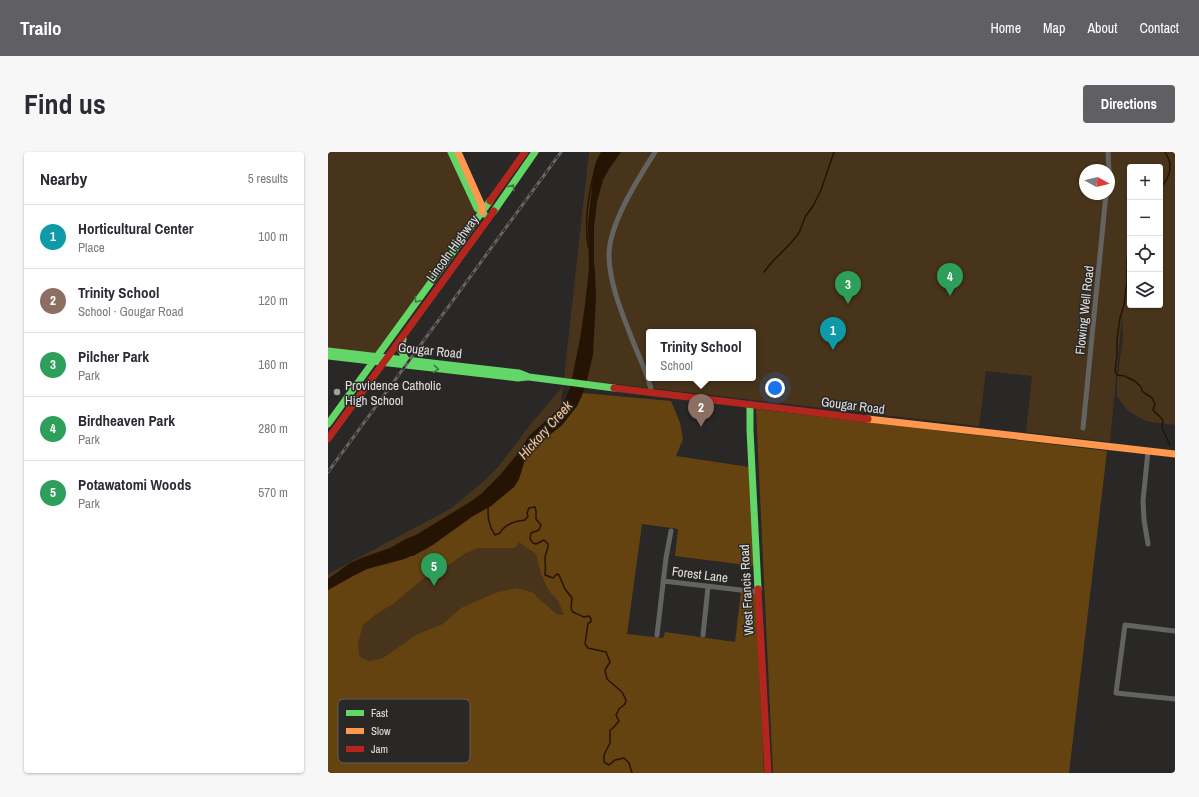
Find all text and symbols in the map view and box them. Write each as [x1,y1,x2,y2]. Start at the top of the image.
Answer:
text: Trailo [20,15,62,41]
text: Home [990,19,1021,37]
text: Map [1043,19,1065,37]
text: About [1087,19,1117,37]
text: Contact [1139,19,1179,37]
text: Find us [24,85,106,123]
button: Directions [1083,85,1175,123]
north arrow [1079,164,1115,200]
map controls [1127,164,1163,308]
button: + [1127,164,1163,200]
text: Nearby [40,167,87,190]
text: 5 results [248,170,288,187]
one-way arrow [507,184,515,191]
button: − [1127,200,1163,236]
street label: Lincoln Highway [422,211,483,285]
text: Horticultural Center [78,218,194,239]
text: 1 [50,228,56,245]
text: 100 m [258,228,288,245]
button: locate [1127,236,1163,272]
text: Place [78,239,105,256]
pin: 4 [937,263,963,296]
street label: Flowing Well Road [1071,265,1098,355]
pin: 3 [835,271,861,304]
button: layers [1127,272,1163,308]
text: Trinity School [78,282,159,303]
text: 2 [50,292,56,309]
text: 120 m [258,292,288,309]
one-way arrow [415,296,422,303]
text: School · Gougar Road [78,303,183,320]
pin: 1 [820,317,846,350]
popup [646,329,756,381]
text: Trinity School [660,336,742,357]
street label: Gougar Road [397,339,463,362]
text: Pilcher Park [78,346,149,367]
text: 3 [50,356,56,373]
text: 160 m [258,356,288,373]
text: School [660,357,693,374]
one-way arrow [433,365,439,374]
text: Park [78,367,100,384]
place label: Providence Catholic High School [345,377,441,409]
your location [765,378,785,398]
marker: Providence Catholic High School [332,387,342,397]
street label: Gougar Road [820,393,886,418]
pin: 2 [688,394,714,427]
water label: Hickory Creek [514,396,577,463]
text: Birdheaven Park [78,410,175,431]
text: 4 [50,420,56,437]
text: 280 m [258,420,288,437]
text: Park [78,431,100,448]
text: Potawatomi Woods [78,474,191,495]
text: 5 [50,484,56,501]
text: 570 m [258,484,288,501]
text: Park [78,495,100,512]
street label: West Francis Road [736,544,757,636]
pin: 5 [421,553,447,586]
street label: Forest Lane [671,563,729,586]
legend [338,699,470,763]
text: Fast [371,706,389,720]
text: Slow [371,724,391,738]
text: Jam [371,742,388,756]

